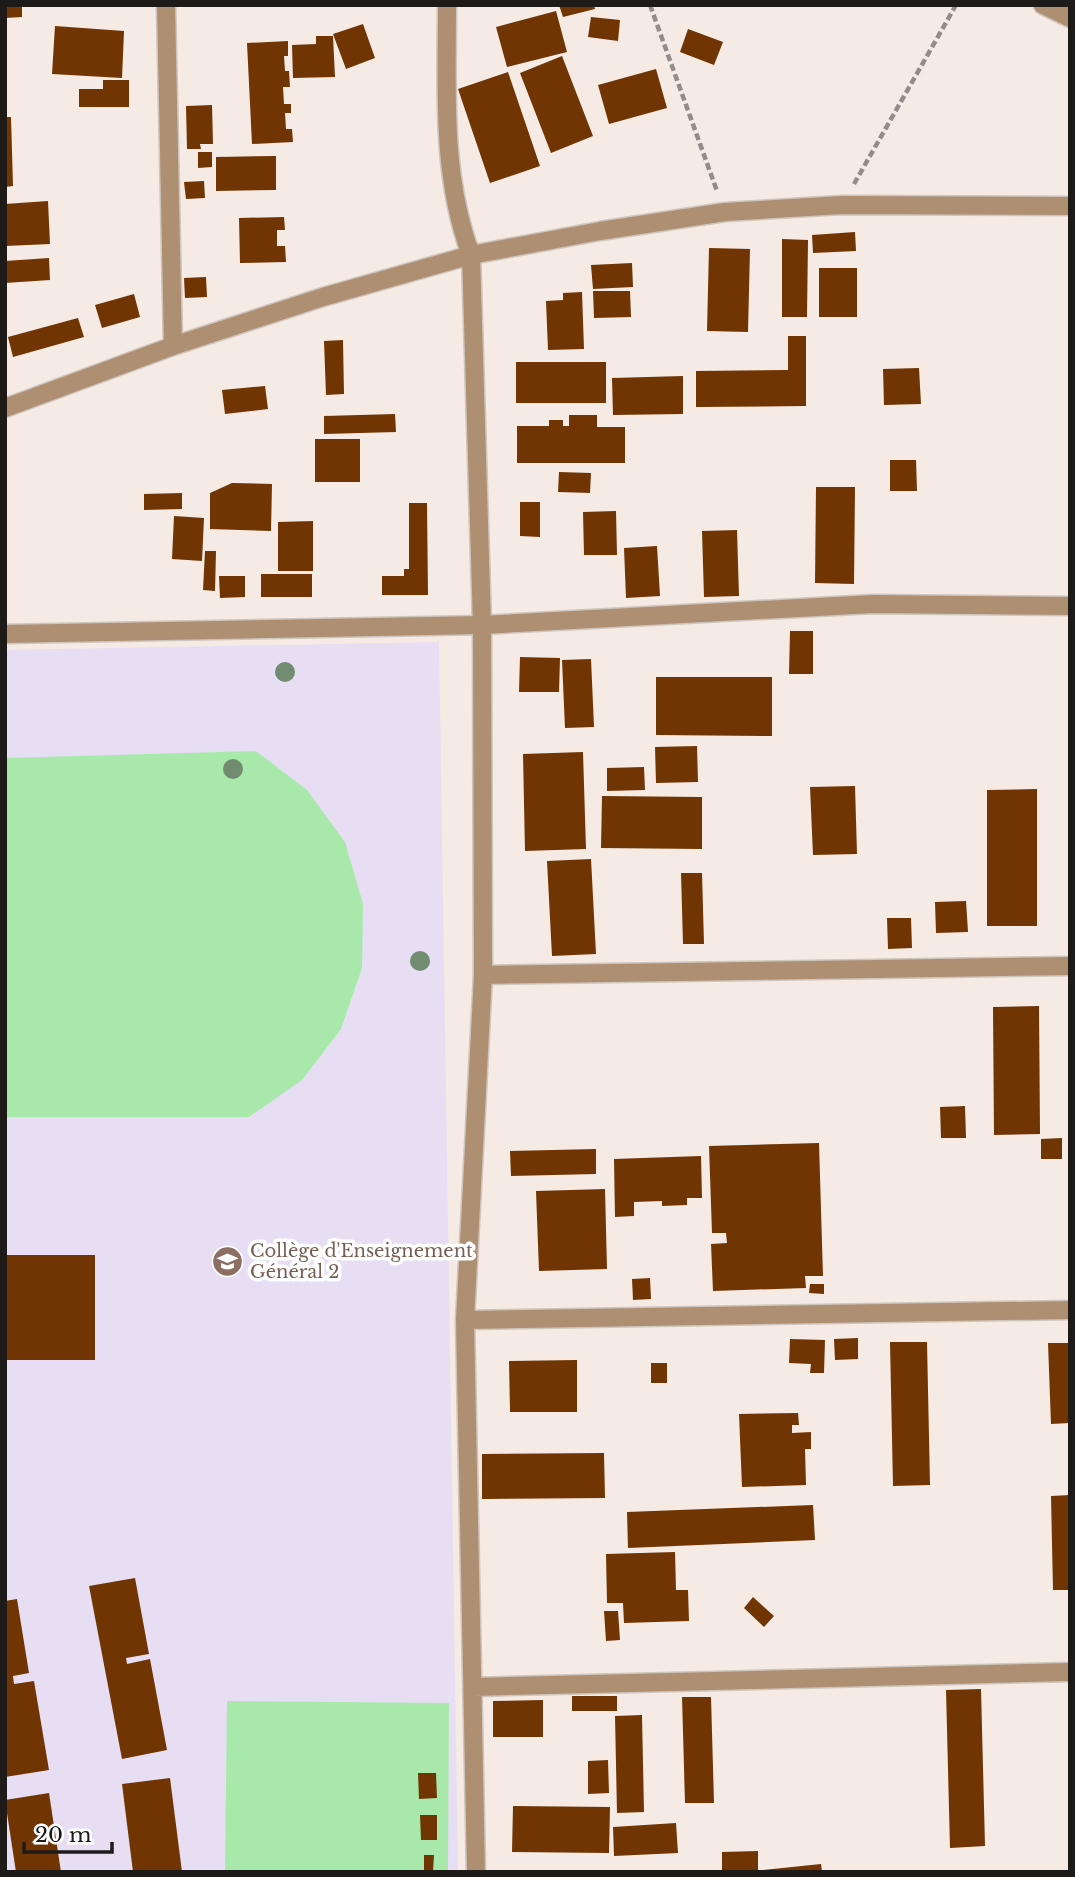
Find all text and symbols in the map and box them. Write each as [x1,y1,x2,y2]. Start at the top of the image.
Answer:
place label: Collège d'Enseignement Général 2 [250,1240,473,1283]
school or university icon: Collège d'Enseignement Général 2 [210,1244,244,1278]
scale bar [24,1811,112,1855]
text: 20 m [35,1822,92,1848]

